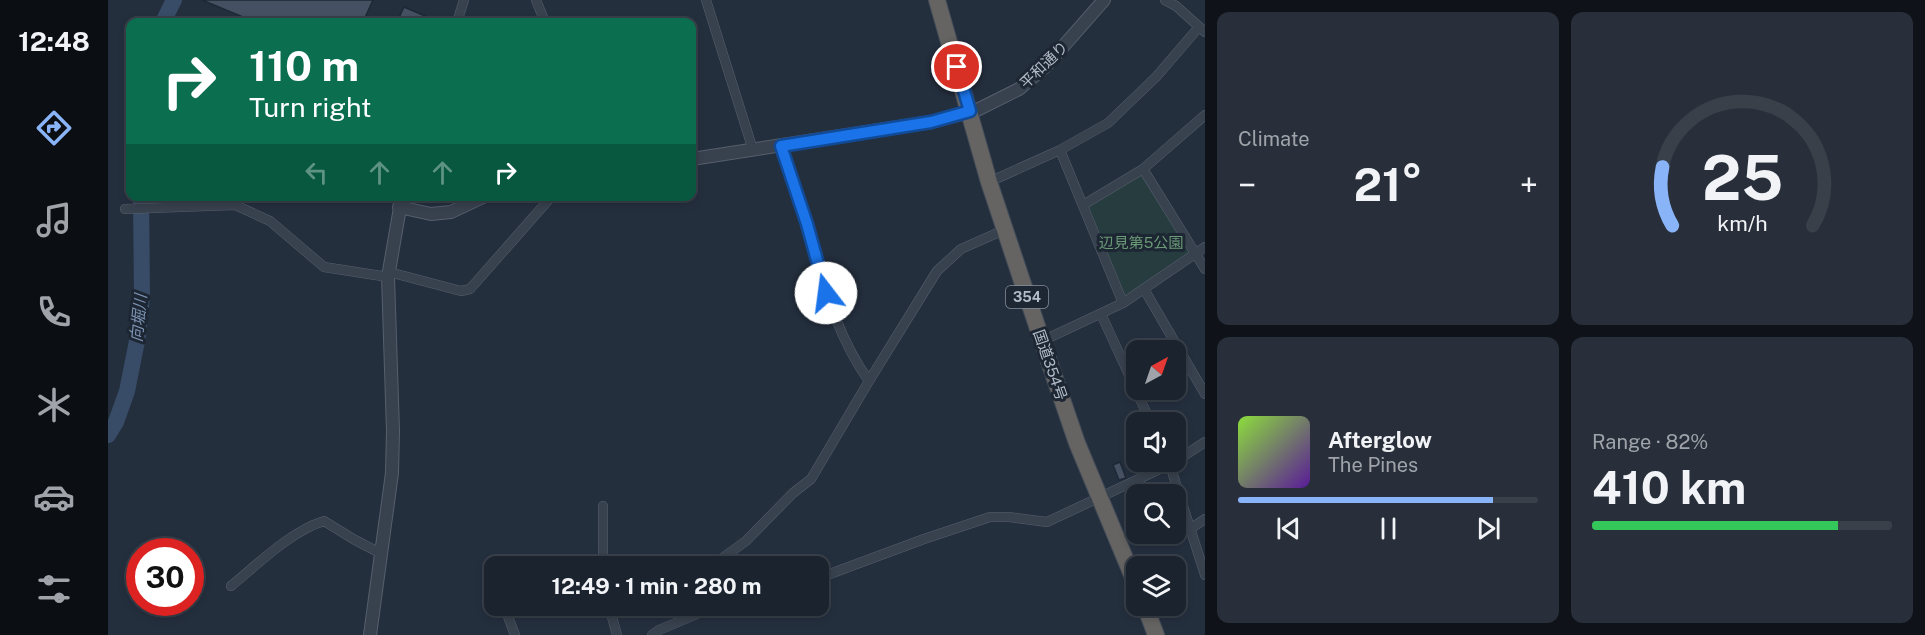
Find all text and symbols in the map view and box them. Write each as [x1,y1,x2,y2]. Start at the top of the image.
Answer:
text: 12:48 [18,25,90,57]
street label: 平和通り [1016,38,1071,92]
text: 110 m [249,41,359,90]
pin [931,41,982,92]
icon: right [150,42,228,120]
icon: arrive [940,50,973,83]
text: Turn right [249,91,372,123]
icon: directions [33,107,75,149]
text: Climate [1238,127,1310,151]
text: 25 [1701,141,1783,214]
icon: left [300,156,333,189]
icon: ahead [363,156,396,189]
icon: ahead [426,156,459,189]
icon: right [489,156,522,189]
text: 21° [1353,158,1423,211]
text: − [1238,166,1256,204]
text: + [1520,166,1538,204]
icon: music [33,199,75,241]
text: km/h [1717,211,1767,236]
park label: 辺見第5公園 [1099,234,1183,251]
position arrow [794,261,858,325]
road number: 354 [1006,286,1048,308]
icon: phone [33,291,75,333]
water label: 向堀川 [127,291,151,343]
street label: 国道354号 [1030,327,1070,402]
north arrow [1126,340,1186,400]
map controls [1126,340,1186,616]
icon: climate [33,384,75,426]
button: sound [1126,412,1186,472]
text: Afterglow [1328,427,1432,453]
text: Range · 82% [1592,430,1708,454]
text: The Pines [1328,453,1418,477]
text: 410 km [1592,461,1746,514]
icon: car [33,476,75,518]
button: search [1126,484,1186,544]
icon: previous [1272,512,1305,545]
icon: pause [1372,512,1405,545]
icon: next [1472,512,1505,545]
speed limit sign: 30 [126,538,204,616]
button: layers [1126,556,1186,616]
icon: filters [33,568,75,610]
text: 12:49 · 1 min · 280 m [552,573,761,599]

